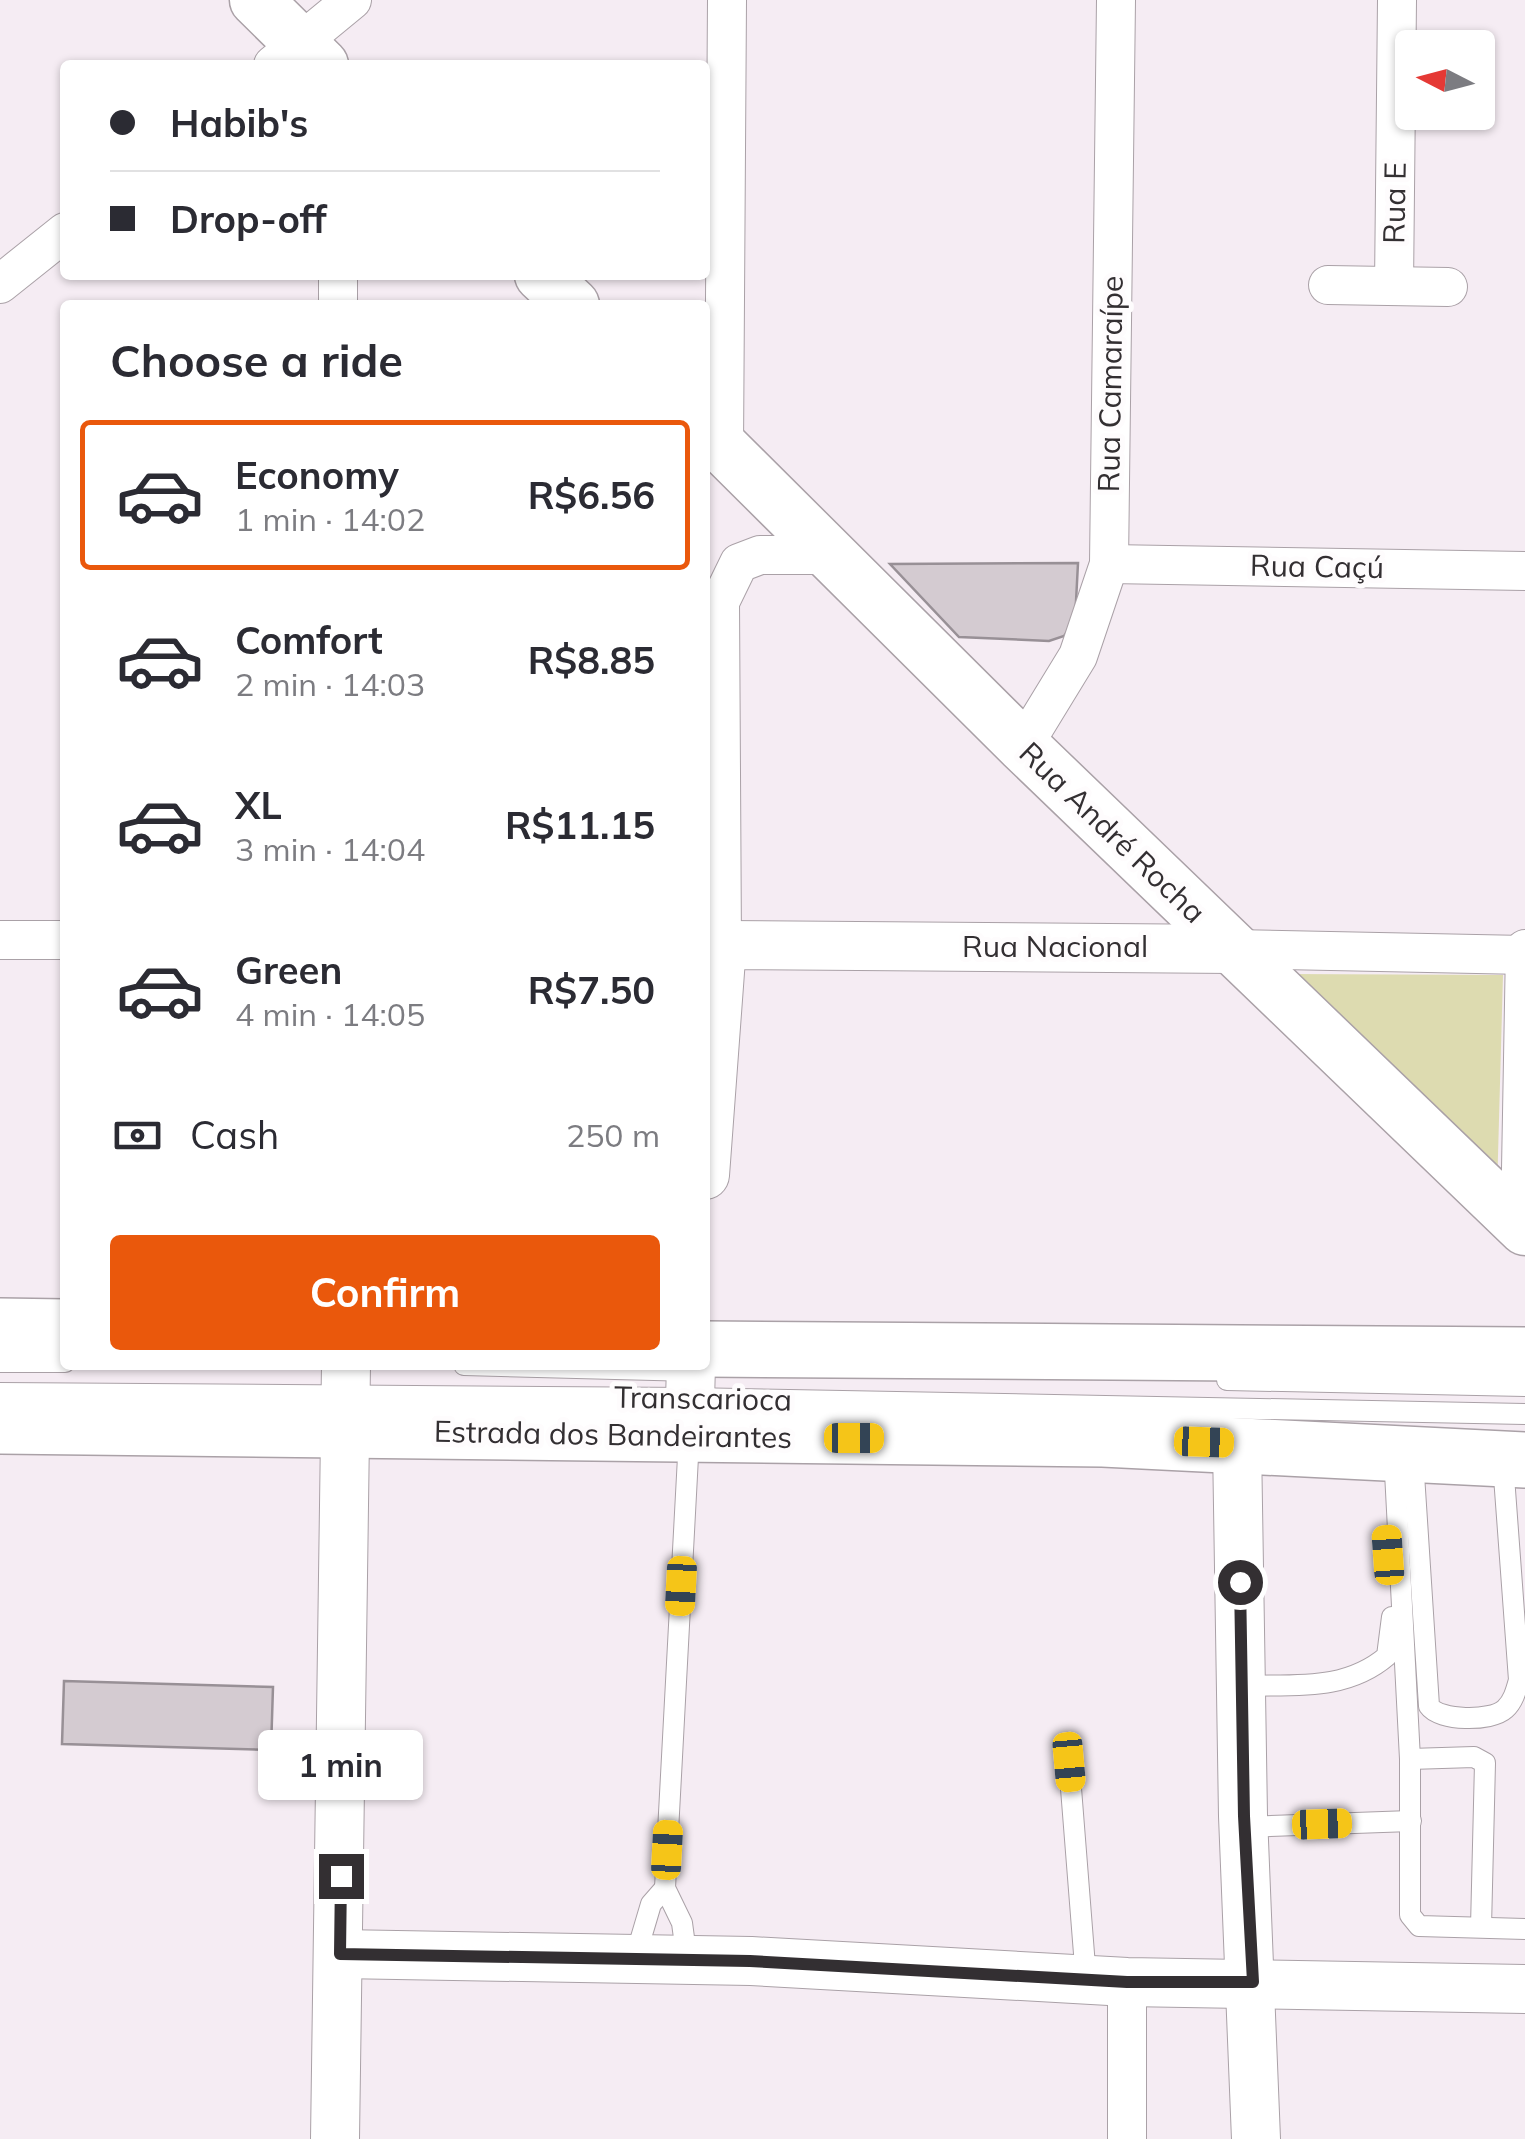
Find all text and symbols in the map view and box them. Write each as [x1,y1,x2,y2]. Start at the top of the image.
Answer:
north arrow [1395,30,1495,130]
map controls [1395,30,1495,130]
text: Habib's [170,99,308,147]
street label: Rua E [1374,162,1414,244]
text: Drop-off [170,195,327,243]
street label: Rua Camaraípe [1089,275,1131,493]
text: Choose a ride [110,332,403,388]
icon: car [115,450,205,540]
text: Economy [235,451,399,499]
text: R$6.56 [528,471,655,519]
text: 1 min · 14:02 [235,499,425,539]
street label: Rua Caçú [1250,546,1384,586]
icon: car [115,615,205,705]
text: Comfort [235,616,383,664]
text: R$8.85 [528,636,655,684]
text: 2 min · 14:03 [235,664,425,704]
street label: Rua André Rocha [1012,734,1214,931]
icon: car [115,780,205,870]
text: XL [235,781,282,829]
text: R$11.15 [505,801,655,849]
text: 3 min · 14:04 [235,829,425,869]
street label: Rua Nacional [962,927,1148,965]
icon: car [115,945,205,1035]
text: Green [235,946,342,994]
text: R$7.50 [528,966,655,1014]
text: 4 min · 14:05 [235,994,425,1034]
icon: cash [110,1108,165,1163]
text: Cash [190,1111,279,1159]
text: 250 m [566,1115,660,1155]
button: Confirm [110,1235,660,1350]
street label: Transcarioca [614,1377,792,1419]
street label: Estrada dos Bandeirantes [434,1412,793,1456]
car [824,1423,884,1453]
car [1173,1426,1235,1458]
car [1371,1524,1405,1586]
car [664,1555,698,1617]
route start [1218,1560,1263,1605]
callout: 1 min [258,1731,424,1801]
car [1051,1731,1087,1793]
text: 1 min [298,1745,383,1785]
car [1291,1808,1353,1840]
car [650,1819,684,1881]
route end [319,1854,364,1899]

